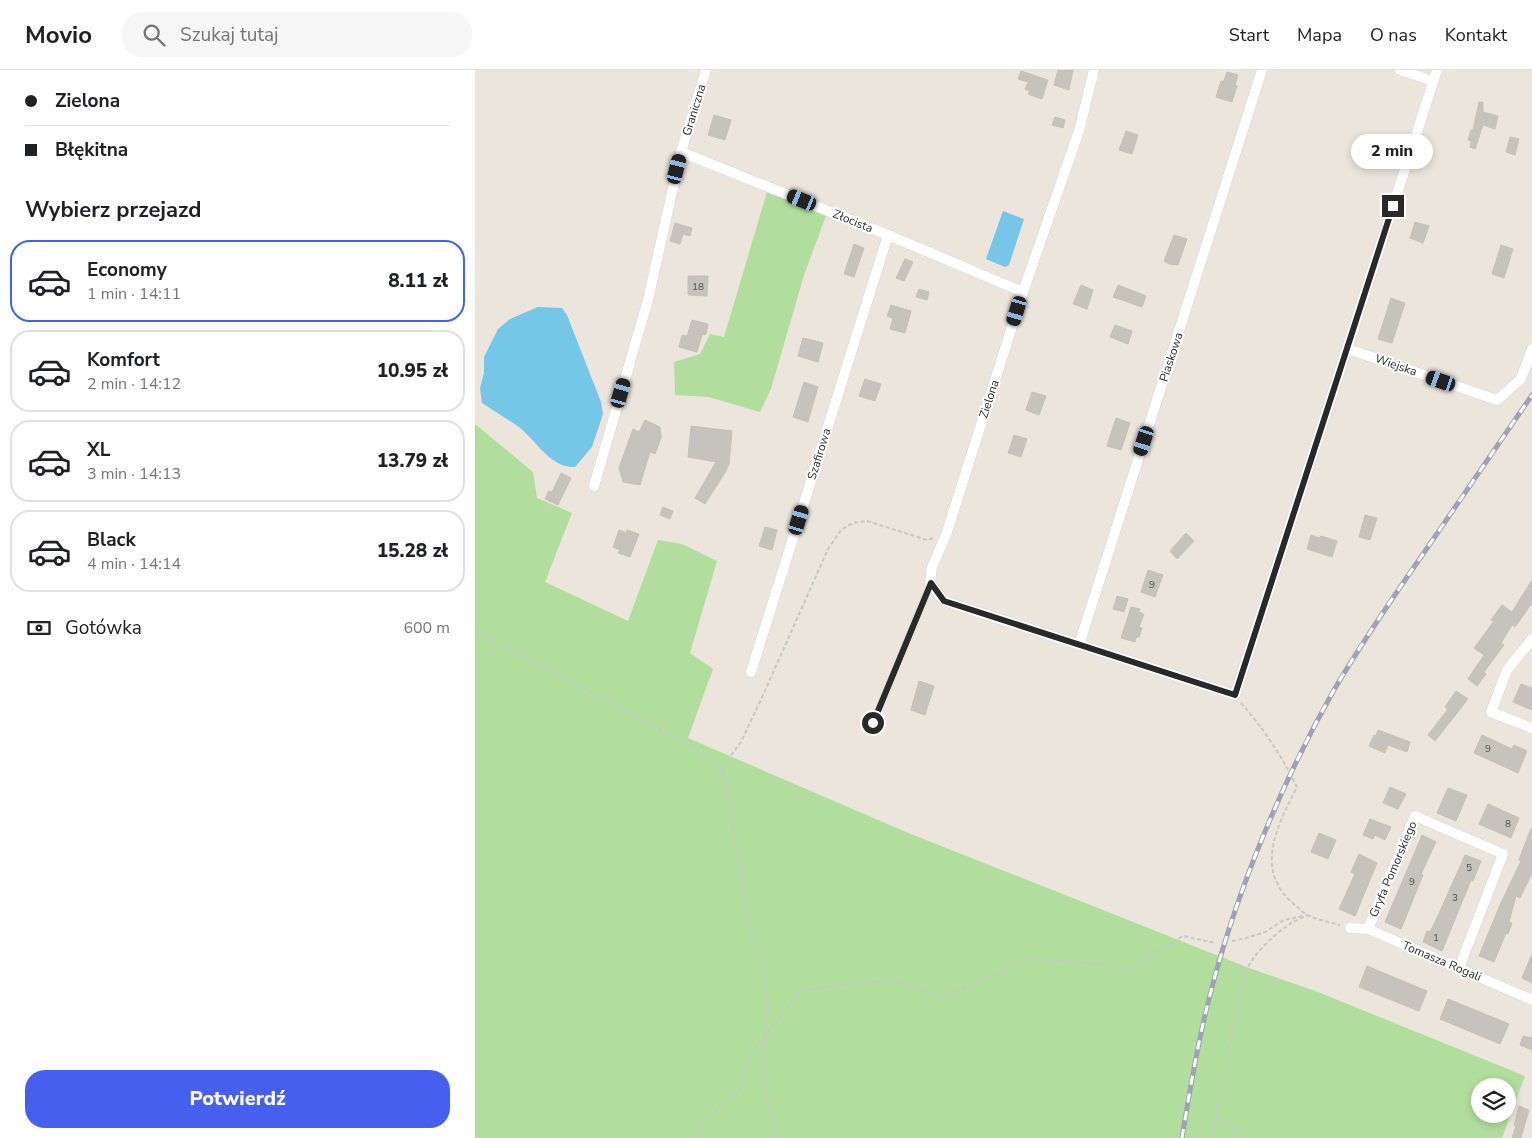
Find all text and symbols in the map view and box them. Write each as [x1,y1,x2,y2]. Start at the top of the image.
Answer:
search box [122,12,472,57]
text: Movio [25,19,92,51]
icon: search [140,21,168,49]
text: Szukaj tutaj [180,22,279,48]
text: Start [1229,23,1269,47]
text: Mapa [1297,23,1342,47]
text: O nas [1370,23,1417,47]
text: Kontakt [1445,23,1507,47]
street label: Graniczna [679,82,709,138]
text: Zielona [55,88,120,114]
callout: 2 min [1352,134,1434,168]
text: Błękitna [55,137,128,163]
text: 2 min [1371,140,1413,162]
car [666,153,687,185]
car [785,187,818,213]
text: Wybierz przejazd [25,195,201,225]
route end [1382,195,1404,217]
street label: Złocista [831,206,875,236]
text: Economy [87,257,167,283]
icon: car [27,259,72,304]
text: 8.11 zł [388,268,448,294]
house number: 18 [692,280,704,294]
text: 1 min · 14:11 [87,283,181,305]
car [1005,294,1028,328]
street label: Piaskowa [1155,330,1187,384]
text: Komfort [87,347,160,373]
icon: car [27,349,72,394]
street label: Wiejska [1373,350,1419,380]
text: 10.95 zł [377,358,448,384]
car [1424,369,1457,393]
text: 2 min · 14:12 [87,373,181,395]
car [609,377,632,409]
street label: Zielona [975,378,1003,420]
car [1132,424,1155,458]
street label: Szafirowa [804,426,834,482]
text: XL [87,437,110,463]
icon: car [27,439,72,484]
text: 13.79 zł [377,448,448,474]
text: 3 min · 14:13 [87,463,181,485]
car [787,503,810,537]
text: Black [87,527,136,553]
icon: car [27,529,72,574]
text: 15.28 zł [377,538,448,564]
text: 4 min · 14:14 [87,553,181,575]
house number: 9 [1149,578,1155,592]
icon: cash [25,614,53,642]
text: Gotówka [65,615,142,641]
text: 600 m [403,617,450,639]
route start [862,712,884,734]
house number: 9 [1485,742,1491,756]
house number: 8 [1505,817,1511,831]
street label: Gryfa Pomorskiego [1366,818,1421,919]
house number: 5 [1466,861,1472,875]
house number: 9 [1409,875,1415,889]
house number: 3 [1452,891,1458,905]
house number: 1 [1433,931,1439,945]
street label: Tomasza Rogali [1400,937,1484,985]
button: Potwierdź [25,1070,450,1128]
map controls [1471,1078,1516,1123]
button: layers [1471,1078,1516,1123]

